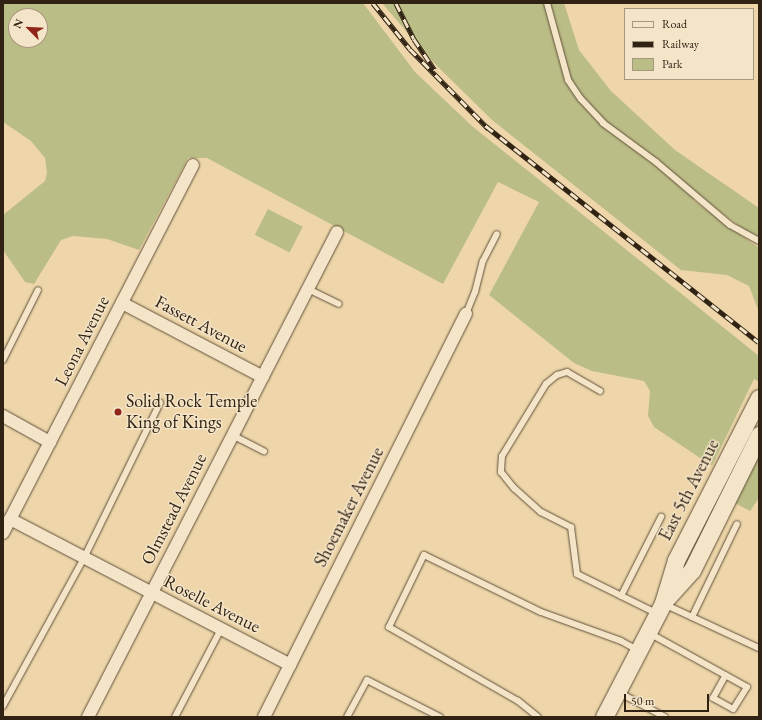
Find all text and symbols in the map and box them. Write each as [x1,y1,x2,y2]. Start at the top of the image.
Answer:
north arrow [8,8,48,48]
legend [624,8,754,80]
text: Road [662,16,687,32]
text: N [10,17,26,30]
text: Railway [662,36,699,52]
text: Park [662,56,682,72]
street label: Fassett Avenue [151,291,251,357]
street label: Leona Avenue [50,292,114,390]
place label: Solid Rock Temple King of Kings [126,391,257,434]
marker: Solid Rock Temple King of Kings [113,407,123,417]
street label: East 5th Avenue [654,436,724,544]
street label: Shoemaker Avenue [310,444,388,570]
street label: Olmstead Avenue [137,450,211,568]
street label: Roselle Avenue [160,570,264,638]
scale bar [626,686,711,712]
text: 50 m [631,693,654,709]

